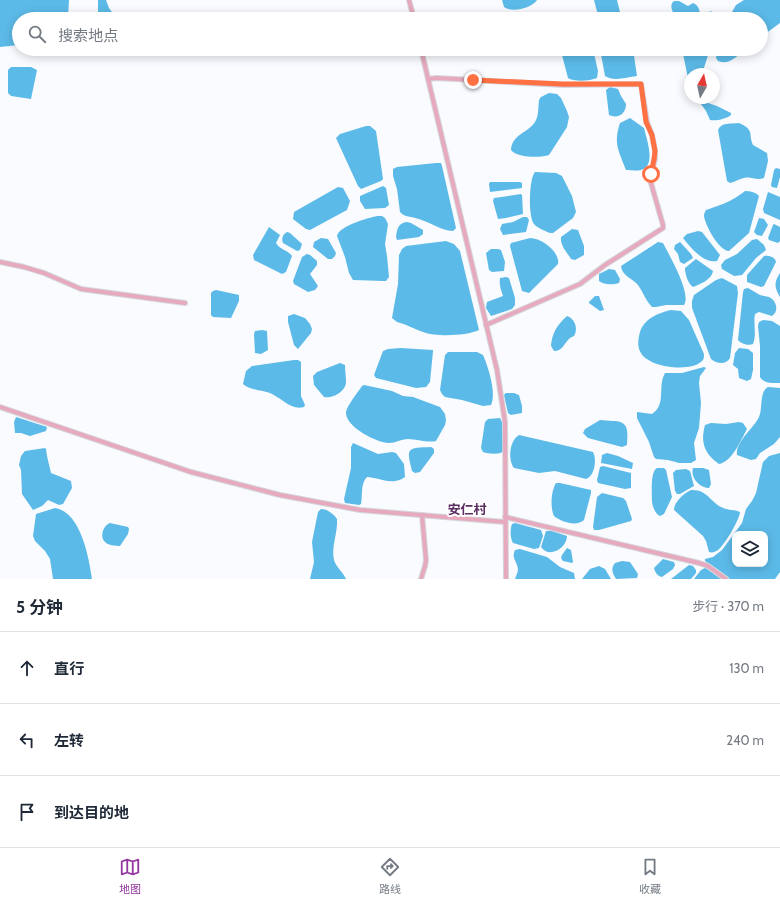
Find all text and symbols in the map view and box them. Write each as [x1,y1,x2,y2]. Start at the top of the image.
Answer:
search box [12,12,768,56]
icon: search [26,23,48,45]
text: 搜索地点 [58,27,118,45]
north arrow [684,68,720,104]
route end [464,71,482,89]
route start [642,165,660,183]
district label: 安仁村 [447,501,487,517]
map controls [732,531,768,567]
button: layers [732,531,768,567]
text: 5 分钟 [16,597,63,617]
text: 步行 · 370 m [692,598,764,614]
icon: ahead [16,657,38,679]
text: 直行 [54,660,84,678]
text: 130 m [729,660,764,676]
icon: left [16,729,38,751]
text: 左转 [54,732,84,750]
text: 240 m [726,732,764,748]
icon: arrive [16,801,38,823]
text: 到达目的地 [54,804,129,822]
tab: 地图 [119,856,141,896]
tab: 路线 [379,856,401,896]
tab: 收藏 [639,856,661,896]

